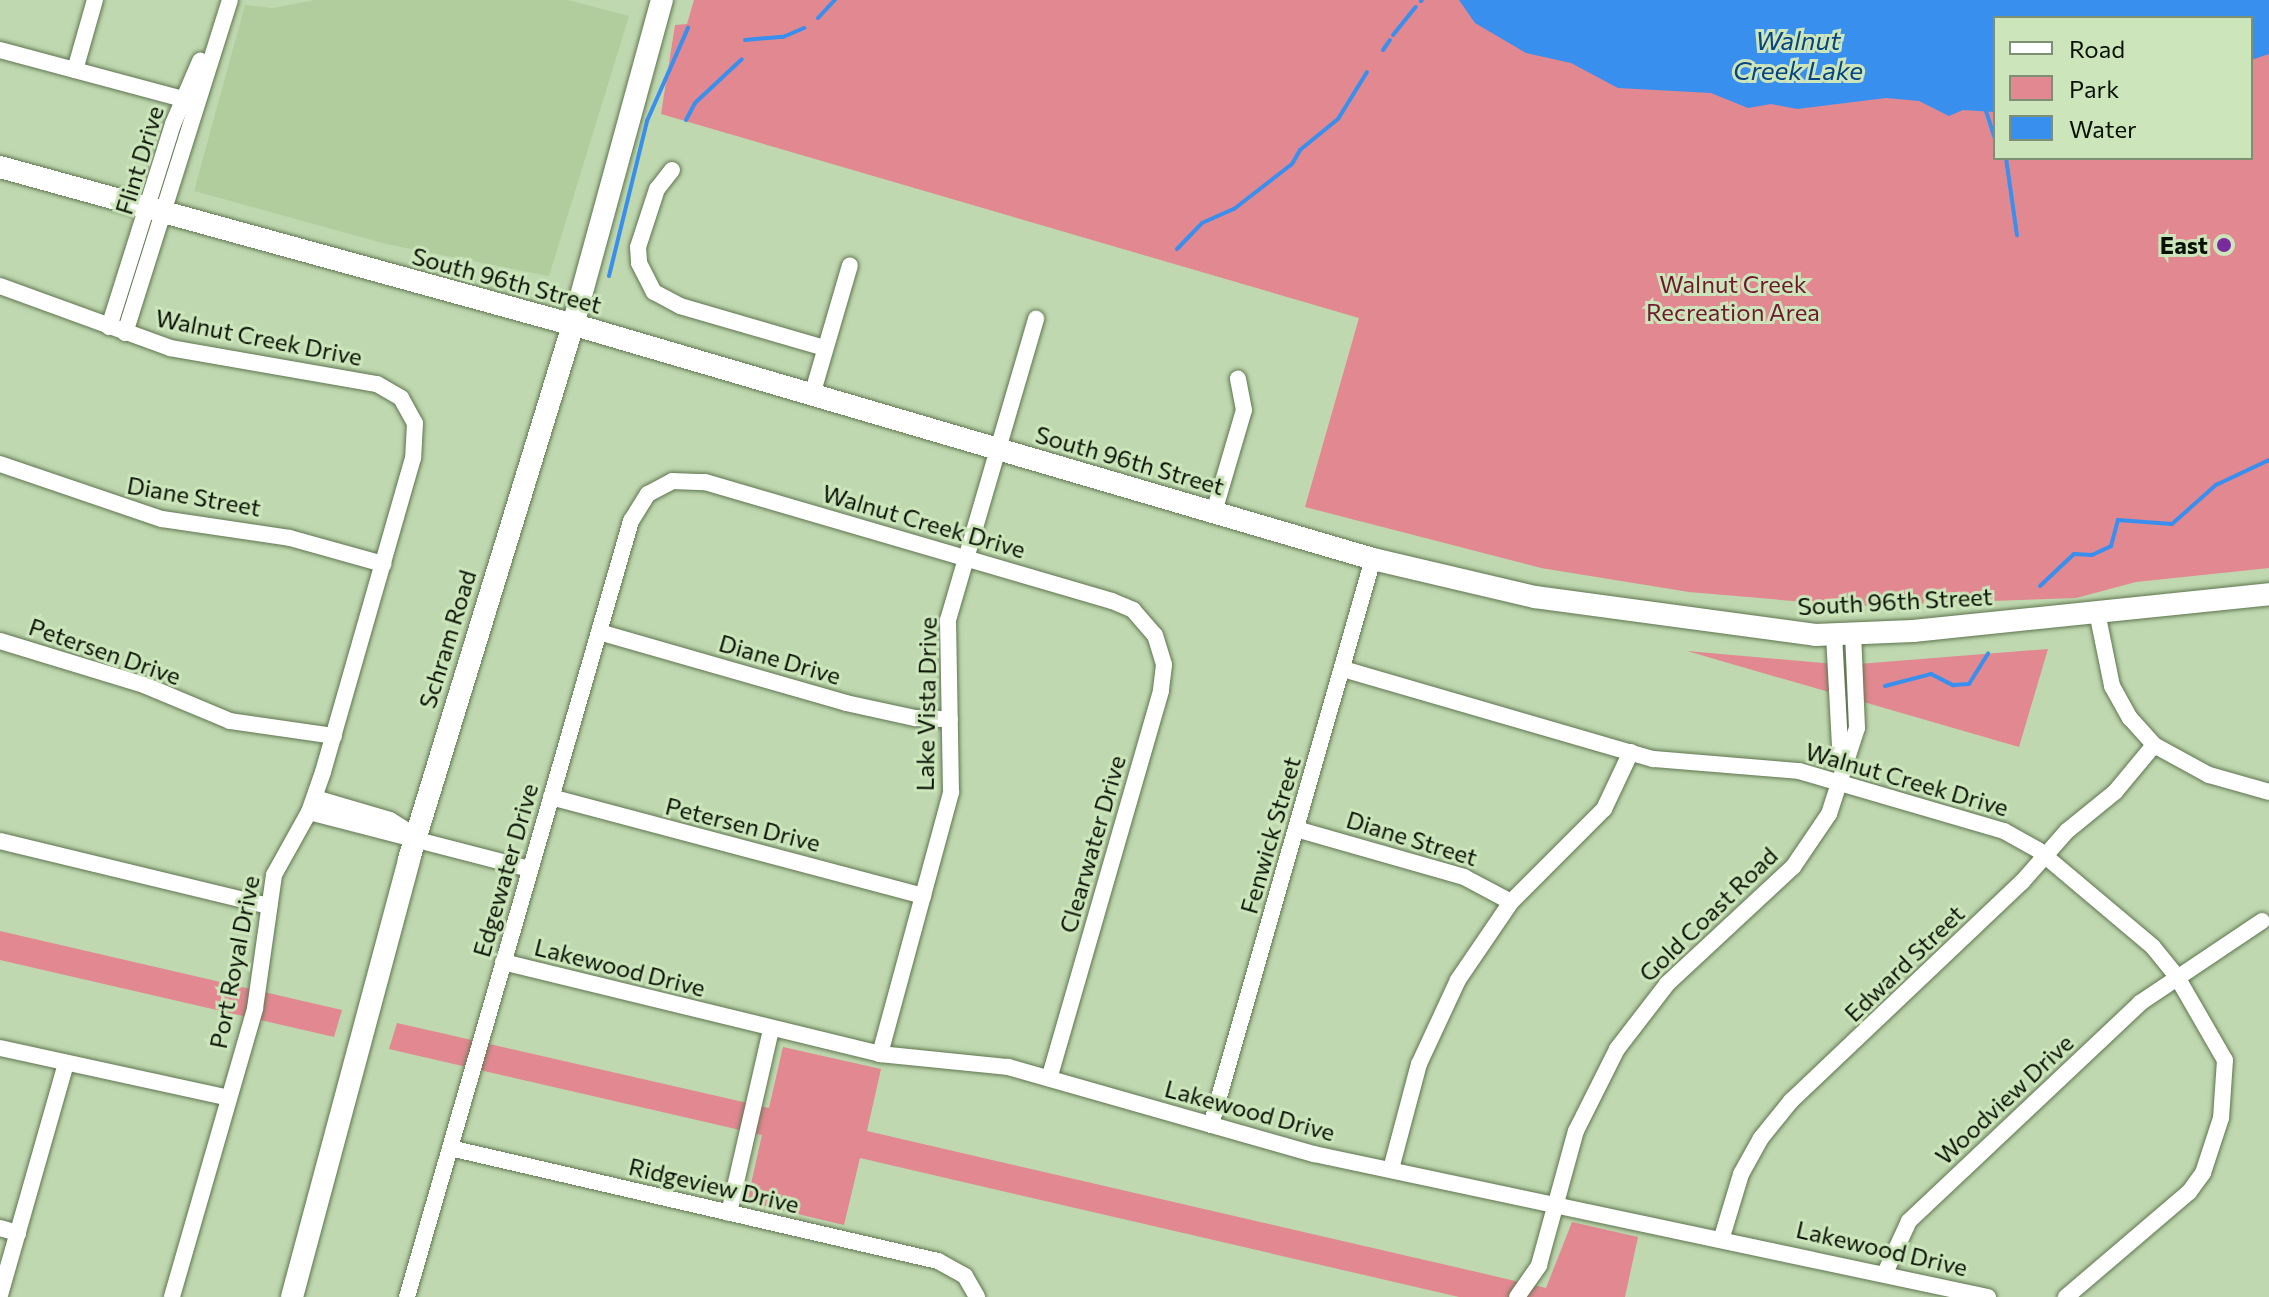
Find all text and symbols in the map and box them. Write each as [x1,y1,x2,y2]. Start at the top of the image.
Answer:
legend [1993,16,2253,160]
water label: Walnut Creek Lake [1733,24,1863,86]
text: Road [2069,34,2125,63]
text: Park [2069,74,2119,103]
street label: Flint Drive [109,102,169,218]
text: Water [2069,114,2137,143]
place label: East [2160,231,2208,259]
marker: East [2215,236,2233,254]
street label: South 96th Street [409,241,605,319]
park label: Walnut Creek Recreation Area [1646,270,1820,326]
street label: Walnut Creek Drive [153,303,365,371]
street label: South 96th Street [1032,419,1228,501]
street label: Diane Street [125,470,263,522]
street label: Walnut Creek Drive [819,478,1029,564]
street label: Schram Road [412,566,482,712]
street label: South 96th Street [1797,582,1993,620]
street label: Petersen Drive [25,612,185,690]
street label: Lake Vista Drive [910,617,942,791]
street label: Diane Drive [716,628,844,690]
street label: Walnut Creek Drive [1802,736,2012,822]
street label: Clearwater Drive [1053,752,1131,936]
street label: Fenwick Street [1234,753,1306,917]
street label: Edgewater Drive [466,780,544,960]
street label: Petersen Drive [663,791,823,857]
street label: Diane Street [1343,804,1481,872]
street label: Gold Coast Road [1633,841,1783,987]
street label: Port Royal Drive [203,873,265,1051]
street label: Edward Street [1838,899,1970,1027]
street label: Lakewood Drive [532,932,708,1002]
street label: Woodview Drive [1929,1028,2079,1170]
street label: Lakewood Drive [1162,1073,1338,1147]
street label: Ridgeview Drive [626,1151,802,1219]
street label: Lakewood Drive [1793,1214,1971,1282]

